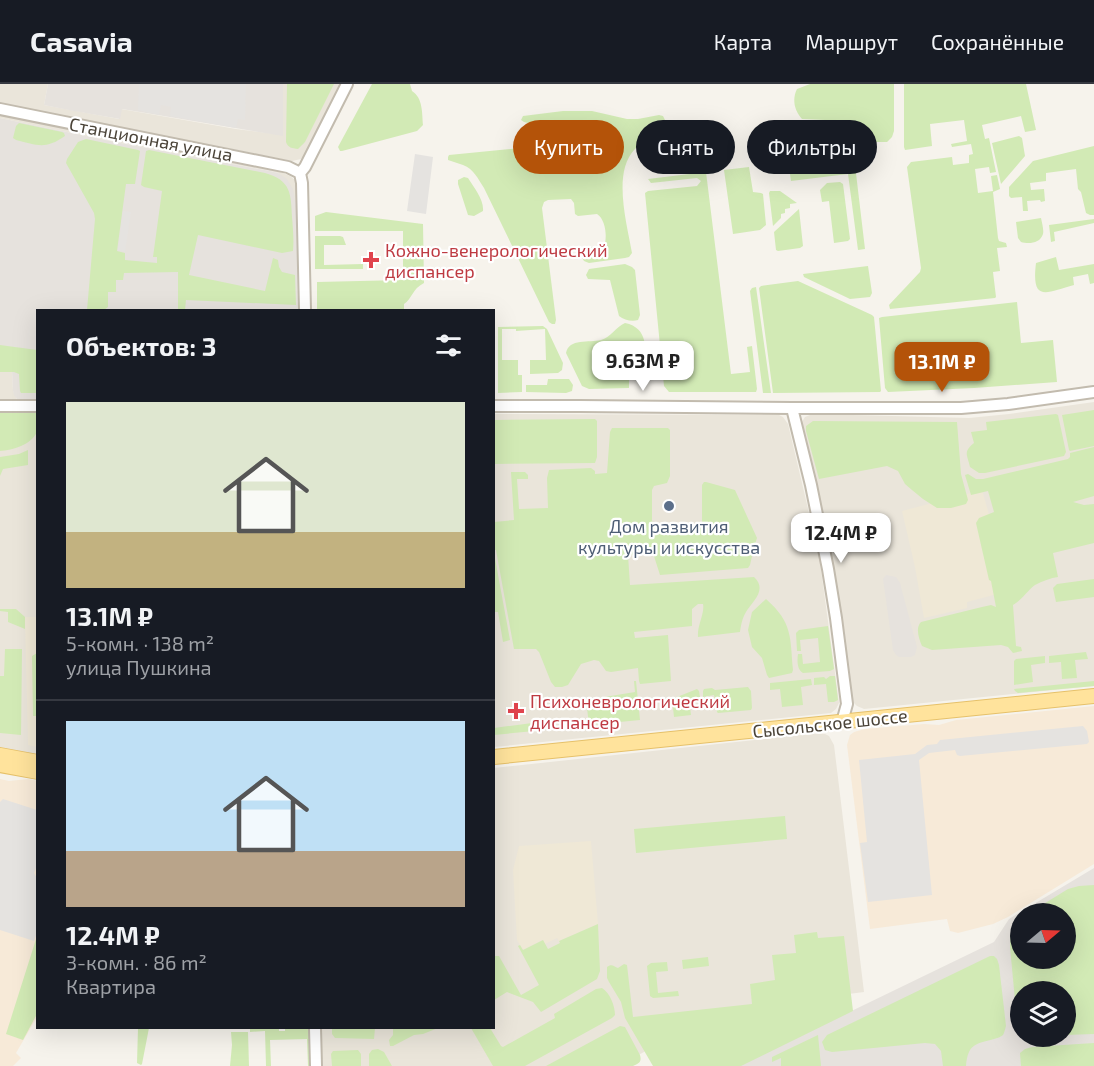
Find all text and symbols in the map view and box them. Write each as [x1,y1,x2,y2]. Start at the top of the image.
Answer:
text: Casavia [30,24,133,58]
text: Карта [714,29,772,54]
text: Маршрут [805,29,898,54]
text: Сохранённые [931,29,1064,54]
street label: Станционная улица [67,112,235,166]
chip: Купить [513,120,624,174]
chip: Снять [636,120,735,174]
chip: Фильтры [747,120,877,174]
place label: Кожно-венерологический диспансер [385,239,608,282]
marker: Кожно-венерологический диспансер [362,251,380,269]
icon: filters [432,329,465,362]
text: Объектов: 3 [66,330,216,361]
pin: 9.63M ₽ [588,341,698,392]
pin: 13.1M ₽ [887,342,997,393]
text: 9.63M ₽ [606,348,680,372]
text: 13.1M ₽ [908,349,976,373]
icon: home [212,441,320,549]
marker: Дом развития культуры и искусства [662,499,676,513]
pin: 12.4M ₽ [786,513,896,564]
place label: Дом развития культуры и искусства [578,515,760,558]
text: 12.4M ₽ [805,520,877,544]
text: 13.1M ₽ [66,600,153,631]
text: 5-комн. · 138 m² [66,631,214,655]
text: улица Пушкина [66,655,212,679]
place label: Психоневрологический диспансер [530,690,730,733]
marker: Психоневрологический диспансер [507,702,525,720]
street label: Сысольское шоссе [751,704,909,742]
icon: home [212,760,320,868]
north arrow [1010,903,1076,969]
map controls [1010,903,1076,1047]
text: 12.4M ₽ [66,919,160,950]
text: 3-комн. · 86 m² [66,950,207,974]
text: Квартира [66,974,156,998]
button: layers [1010,981,1076,1047]

